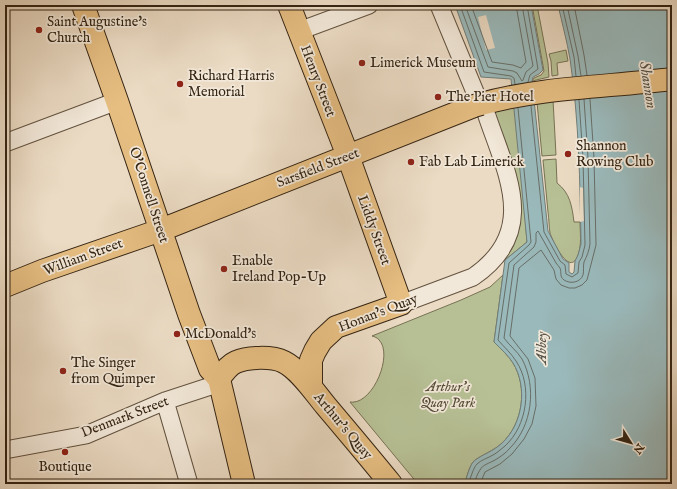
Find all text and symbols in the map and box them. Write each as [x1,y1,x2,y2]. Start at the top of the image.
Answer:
place label: Saint Augustine's Church [47,13,147,47]
marker: Saint Augustine's Church [34,25,44,35]
street label: Henry Street [296,42,340,120]
place label: Limerick Museum [370,54,476,72]
marker: Limerick Museum [357,58,367,68]
water label: Shannon [635,60,661,110]
place label: Richard Harris Memorial [188,67,275,101]
marker: Richard Harris Memorial [175,79,185,89]
place label: The Pier Hotel [446,88,534,106]
marker: The Pier Hotel [433,92,443,102]
place label: Shannon Rowing Club [576,137,654,171]
street label: Sarsfield Street [274,144,362,192]
street label: O'Connell Street [125,145,173,245]
marker: Shannon Rowing Club [563,149,573,159]
place label: Fab Lab Limerick [419,153,525,171]
marker: Fab Lab Limerick [406,157,416,167]
street label: Liddy Street [353,193,395,268]
street label: William Street [41,234,125,280]
place label: Enable Ireland Pop-Up [232,252,326,286]
marker: Enable Ireland Pop-Up [219,264,229,274]
street label: Honan's Quay [336,290,420,336]
place label: McDonald's [185,325,256,343]
marker: McDonald's [172,329,182,339]
water label: Abbey [532,331,551,366]
place label: The Singer from Quimper [71,354,155,388]
marker: The Singer from Quimper [58,366,68,376]
park label: Arthur's Quay Park [421,378,476,412]
street label: Arthur's Quay [309,388,376,463]
street label: Denmark Street [79,392,172,442]
north arrow [611,423,651,463]
text: N [629,440,647,457]
marker: Boutique [60,447,70,457]
place label: Boutique [38,458,92,476]

